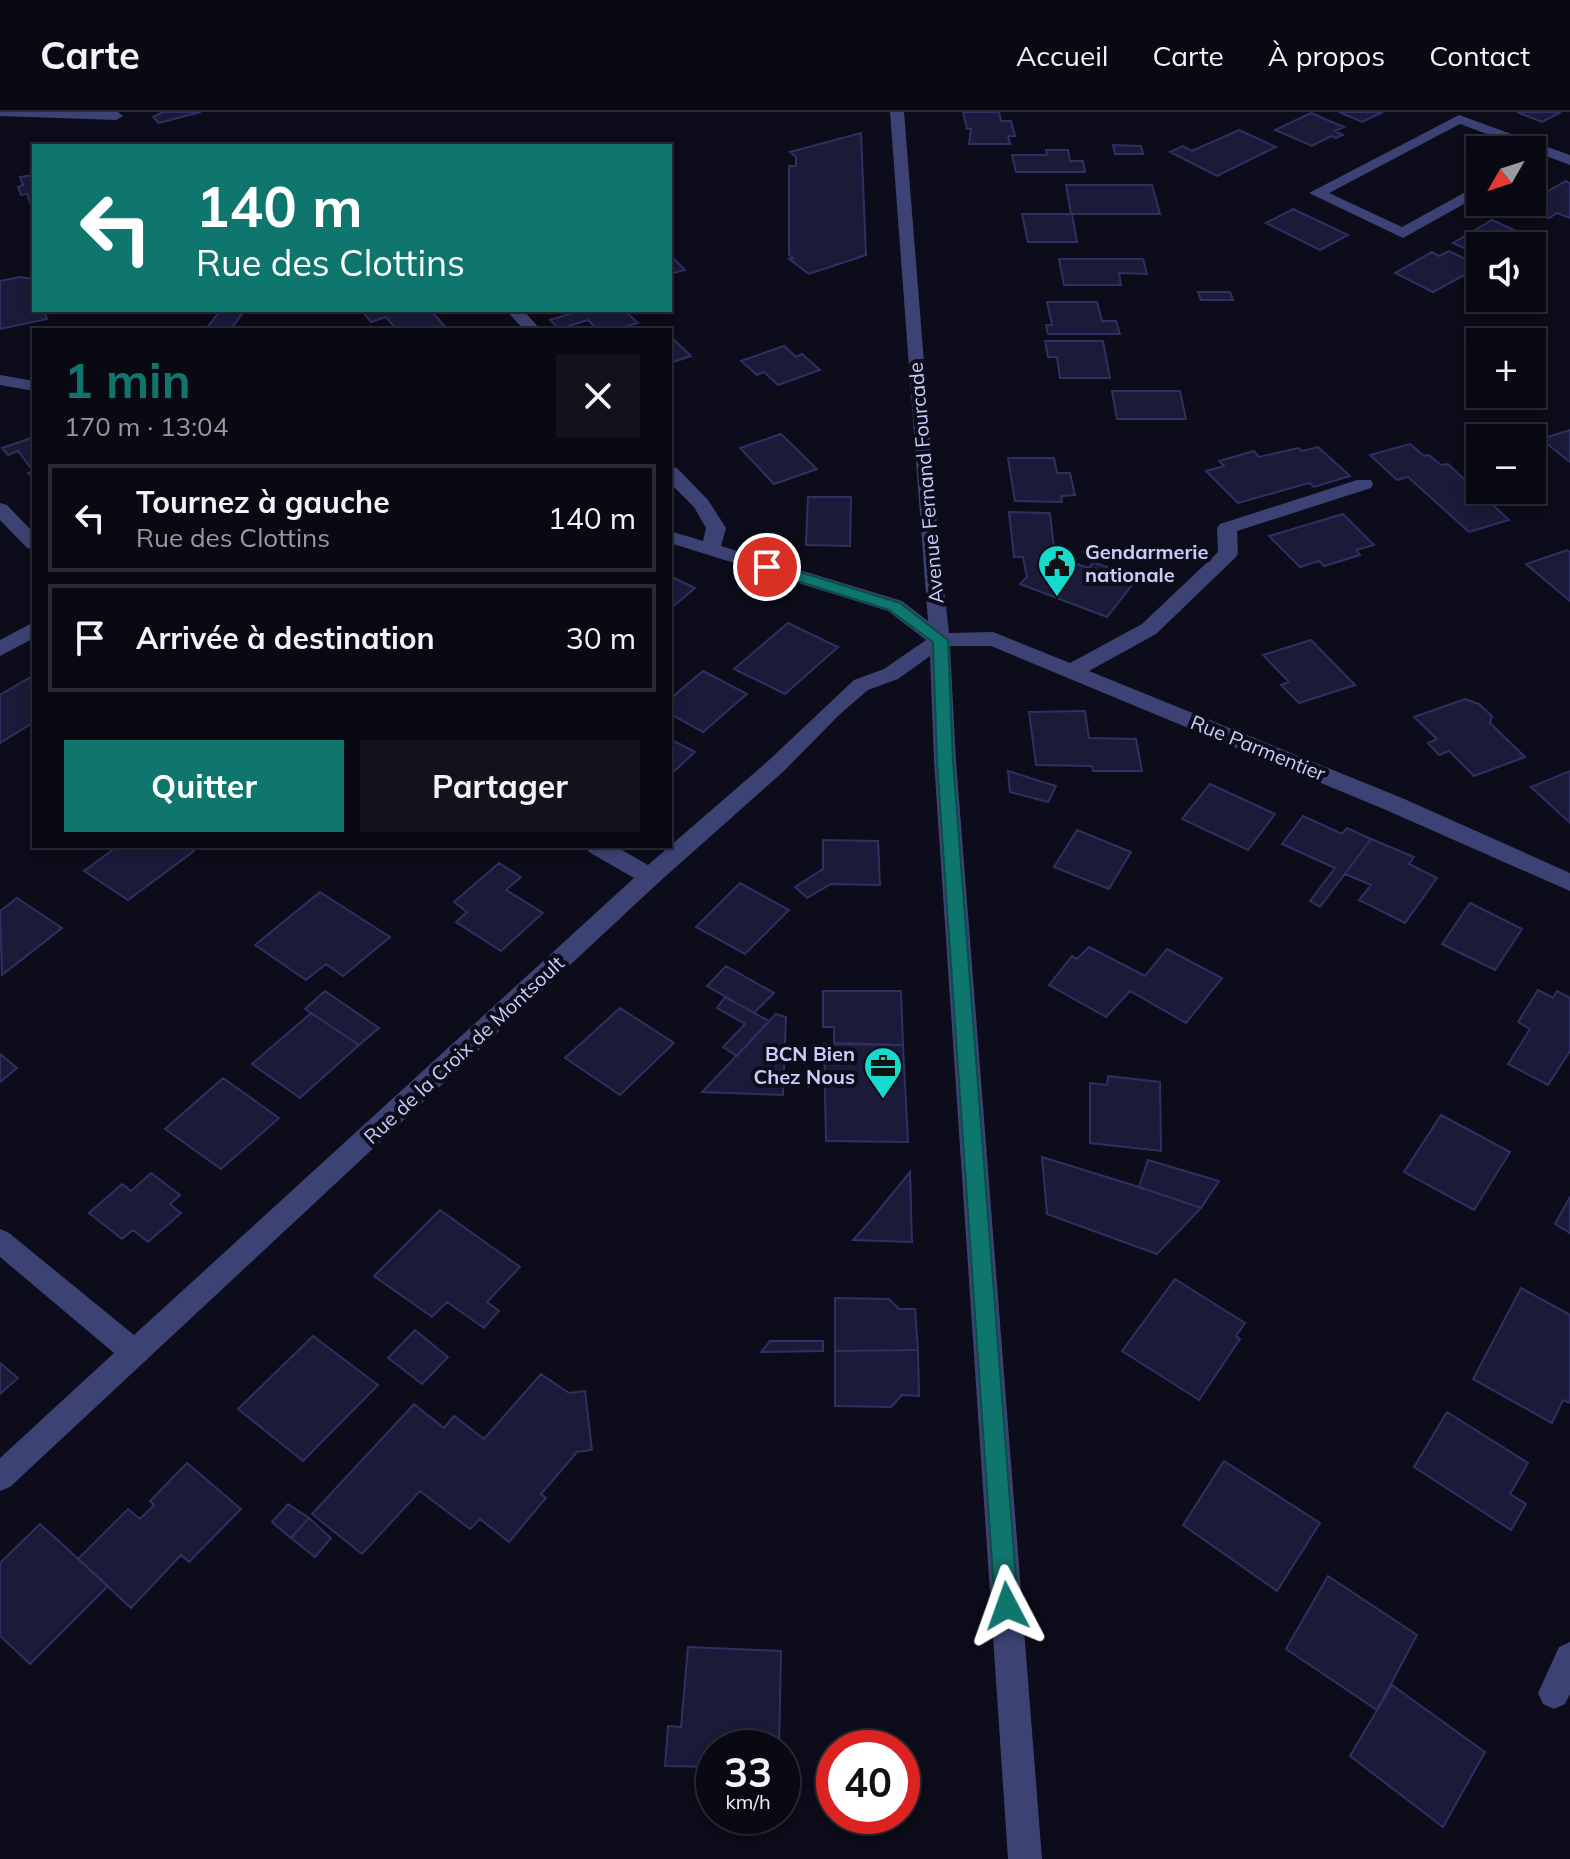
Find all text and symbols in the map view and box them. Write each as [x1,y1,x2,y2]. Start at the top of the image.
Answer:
text: Carte [40,31,140,79]
text: Accueil [1016,38,1109,73]
text: Carte [1153,38,1224,73]
text: À propos [1268,38,1385,73]
text: Contact [1429,38,1530,73]
north arrow [1466,136,1546,216]
map controls [1466,136,1546,504]
text: 140 m [196,171,363,241]
icon: left [64,176,168,280]
button: sound [1466,232,1546,312]
text: Rue des Clottins [196,240,465,285]
button: + [1466,328,1546,408]
text: 1 min [64,350,191,410]
button: close [556,354,640,438]
street label: Avenue Fernand Fourcade [902,361,949,605]
text: 170 m · 13:04 [64,410,228,443]
button: − [1466,424,1546,504]
text: Tournez à gauche [136,483,390,521]
icon: left [68,496,112,540]
text: 140 m [548,499,636,537]
text: Rue des Clottins [136,521,330,554]
pin [733,533,801,601]
place label: Gendarmerie nationale [1085,539,1208,587]
public building icon: Gendarmerie nationale [1036,543,1078,598]
icon: arrive [745,545,789,589]
icon: arrive [68,616,112,660]
text: Arrivée à destination [136,619,435,657]
text: 30 m [566,619,636,657]
street label: Rue Parmentier [1187,709,1330,786]
button: Quitter [64,740,344,832]
button: Partager [360,740,640,832]
street label: Rue de la Croix de Montsoult [358,950,569,1149]
place label: BCN Bien Chez Nous [754,1041,855,1089]
office icon: BCN Bien Chez Nous [862,1045,904,1100]
position arrow [965,1564,1049,1648]
speed limit sign: 40 [816,1730,920,1834]
text: 33 [724,1747,772,1797]
text: km/h [725,1789,771,1814]

